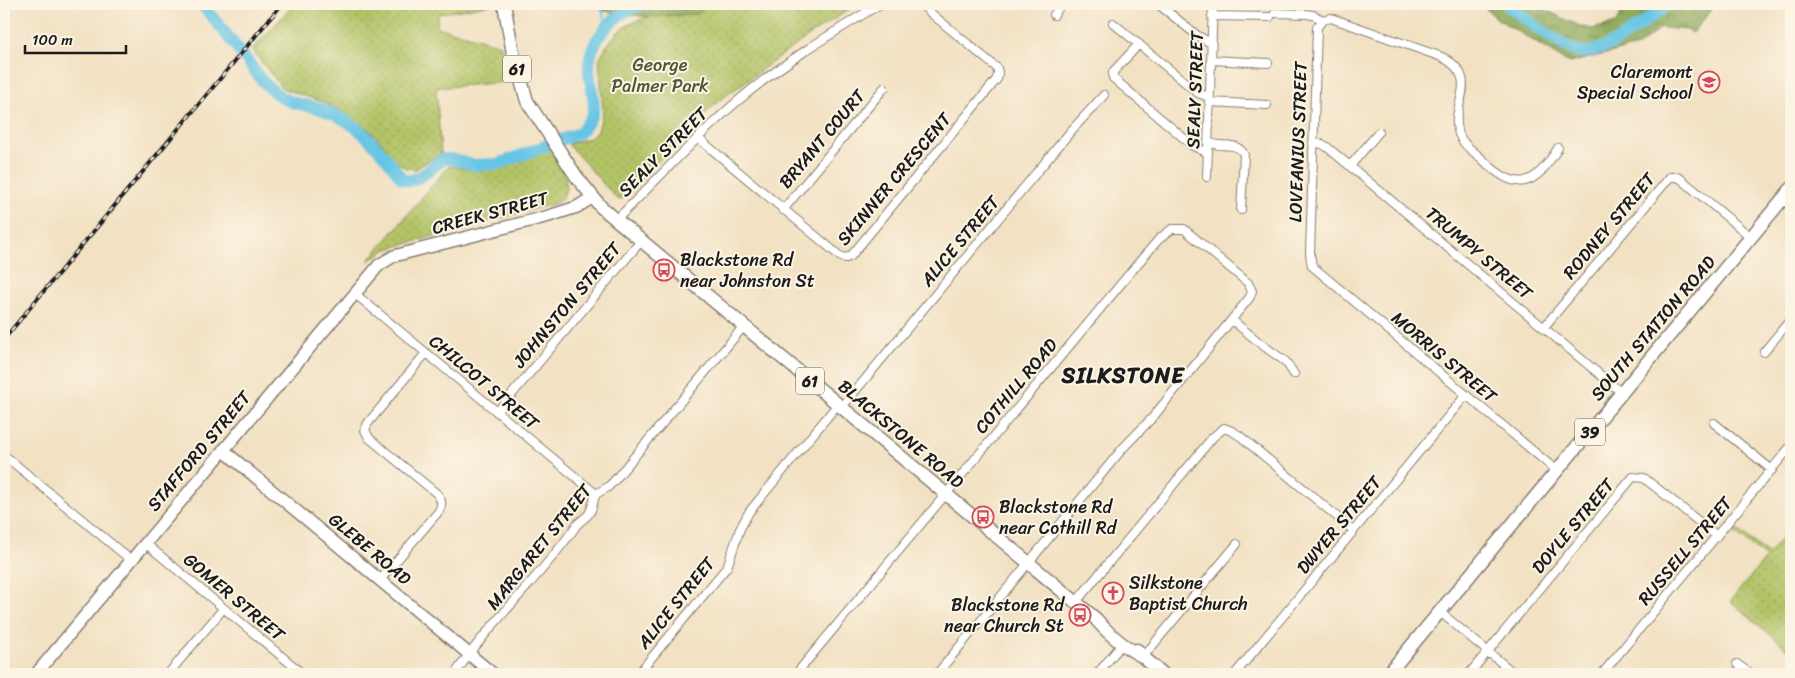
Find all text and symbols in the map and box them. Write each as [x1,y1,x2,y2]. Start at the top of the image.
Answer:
scale bar [25,22,126,54]
text: 100 m [32,27,73,53]
street label: SEALY STREET [1177,30,1213,149]
park label: George Palmer Park [611,49,709,102]
road number: 61 [503,56,531,82]
place label: Claremont Special School [1577,56,1694,109]
street label: LOVEANIUS STREET [1279,60,1317,223]
school or university icon: Claremont Special School [1697,70,1721,94]
street label: BRYANT COURT [771,81,874,196]
street label: SEALY STREET [610,98,717,205]
street label: SKINNER CRESCENT [828,104,960,253]
street label: RODNEY STREET [1555,164,1664,287]
street label: CREEK STREET [428,182,553,244]
street label: ALICE STREET [911,187,1009,295]
street label: TRUMPY STREET [1418,198,1541,309]
street label: JOHNSTON STREET [504,234,630,376]
place label: Blackstone Rd near Johnston St [680,244,815,297]
street label: SOUTH STATION ROAD [1582,248,1724,408]
bus stop icon: Blackstone Rd near Johnston St [652,258,676,282]
street label: MORRIS STREET [1384,303,1505,412]
street label: CHILCOT STREET [422,326,547,439]
street label: COTHILL ROAD [966,331,1066,441]
district label: SILKSTONE [1061,356,1185,395]
road number: 61 [796,368,824,394]
street label: BLACKSTONE ROAD [830,371,972,497]
street label: STAFFORD STREET [139,383,260,519]
road number: 39 [1575,418,1605,446]
street label: DWYER STREET [1288,468,1391,581]
street label: DOYLE STREET [1523,470,1623,581]
street label: MARGARET STREET [478,476,601,617]
street label: RUSSELL STREET [1630,488,1741,613]
place label: Blackstone Rd near Cothill Rd [999,491,1118,544]
street label: GLEBE ROAD [321,504,419,594]
bus stop icon: Blackstone Rd near Cothill Rd [971,505,995,529]
street label: GOMER STREET [176,544,293,650]
street label: ALICE STREET [628,549,724,657]
place label: Silkstone Baptist Church [1129,567,1248,620]
church icon: Silkstone Baptist Church [1101,581,1125,605]
place label: Blackstone Rd near Church St [944,589,1066,642]
bus stop icon: Blackstone Rd near Church St [1068,603,1092,627]

